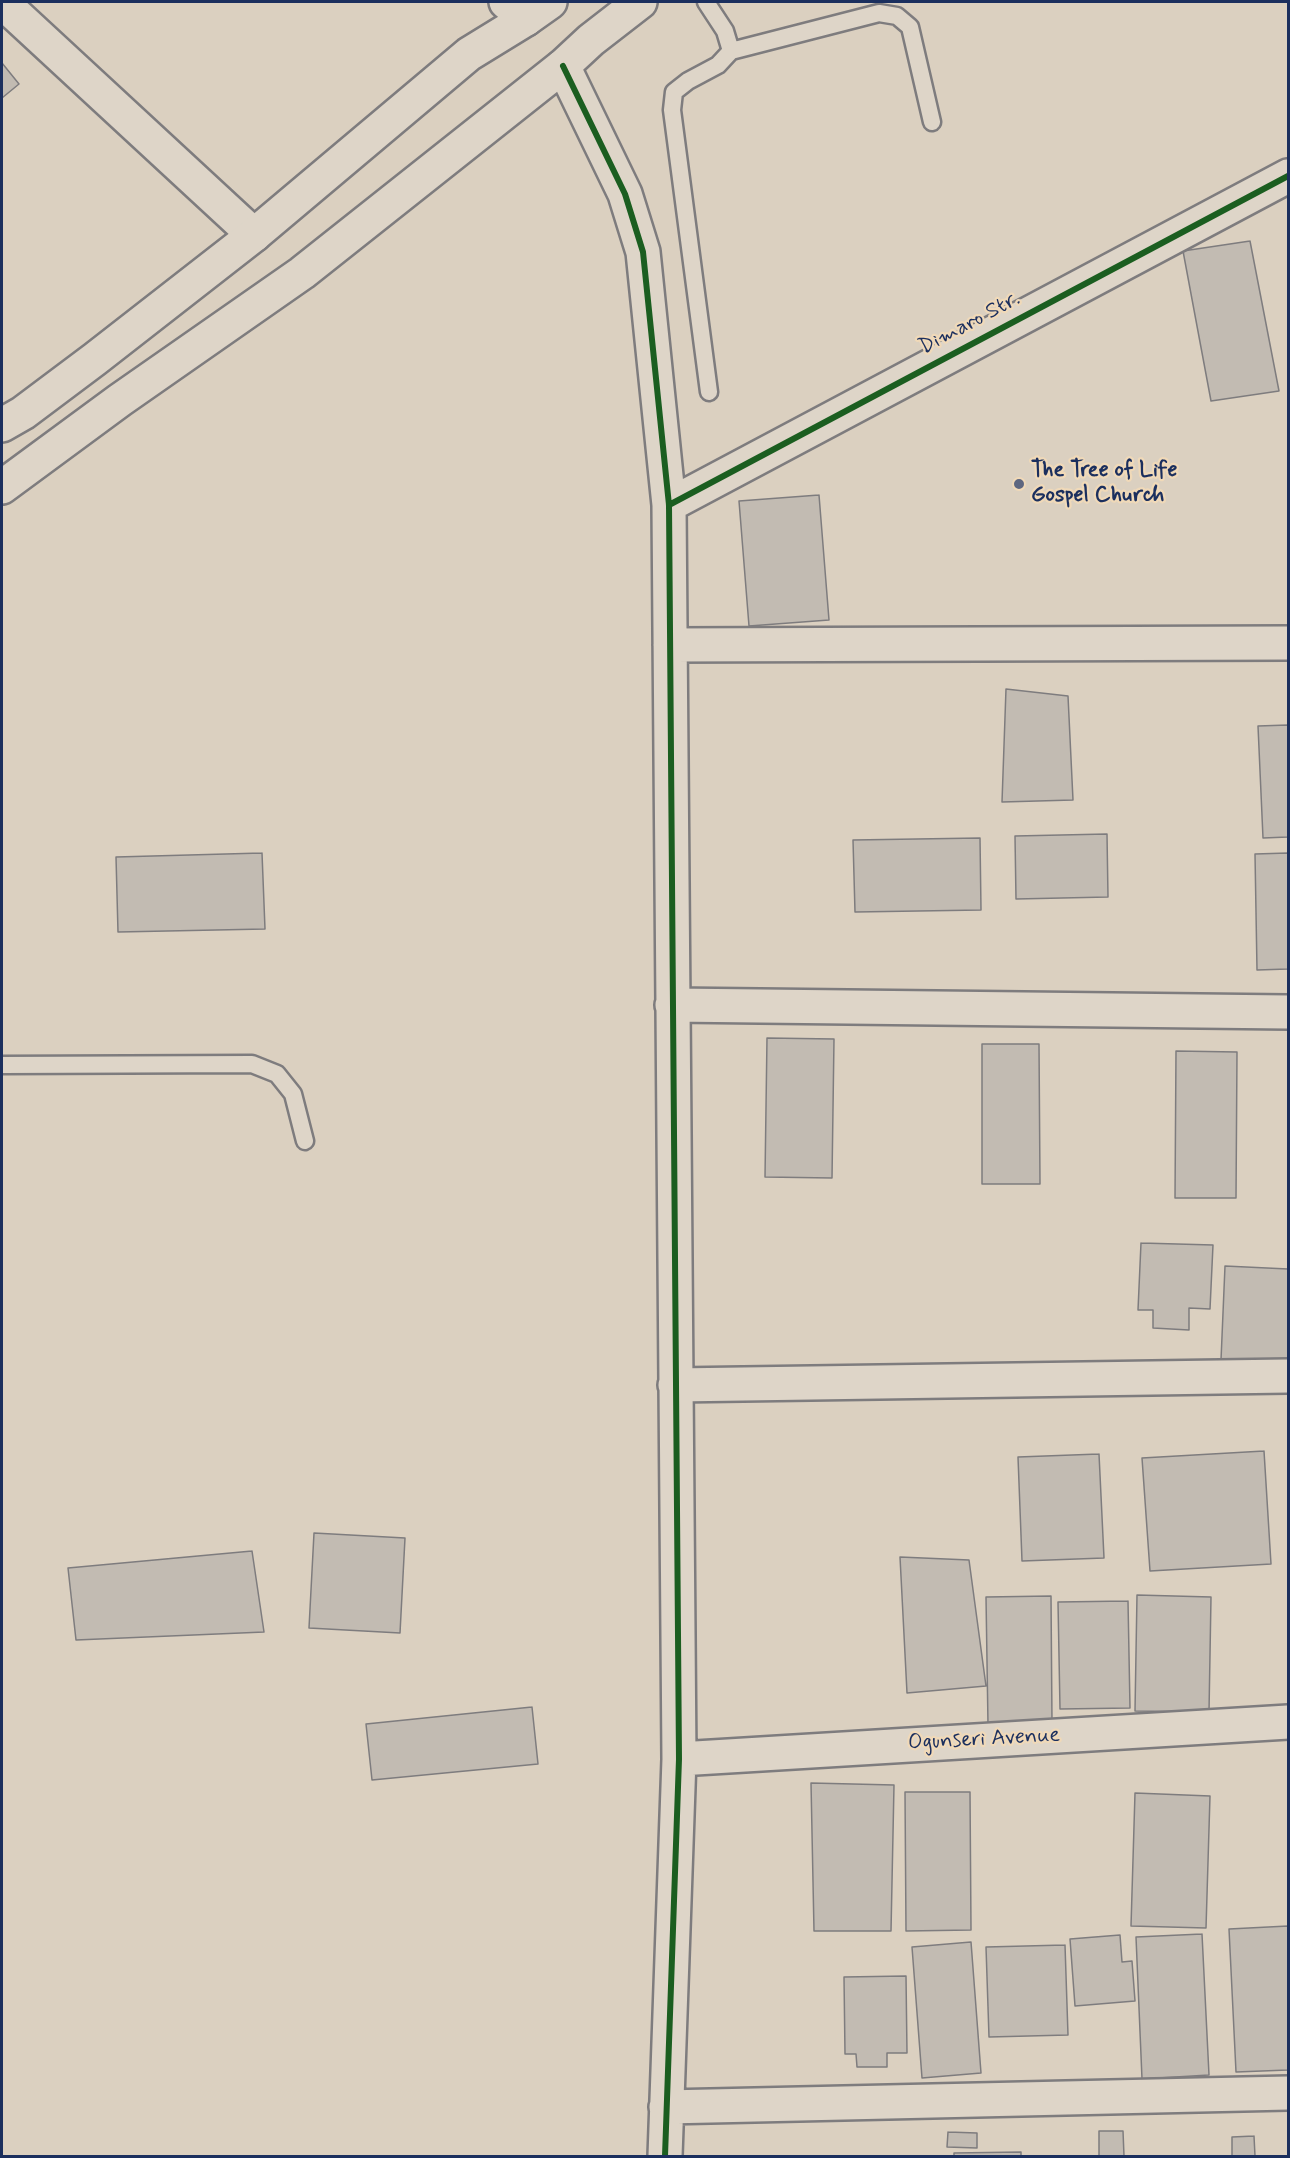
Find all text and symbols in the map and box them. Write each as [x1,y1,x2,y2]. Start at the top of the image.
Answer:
street label: Dimaro Str. [915,286,1025,362]
place label: The Tree of Life Gospel Church [1031,458,1177,510]
marker: The Tree of Life Gospel Church [1012,477,1026,491]
street label: Ogunseri Avenue [907,1723,1061,1757]

